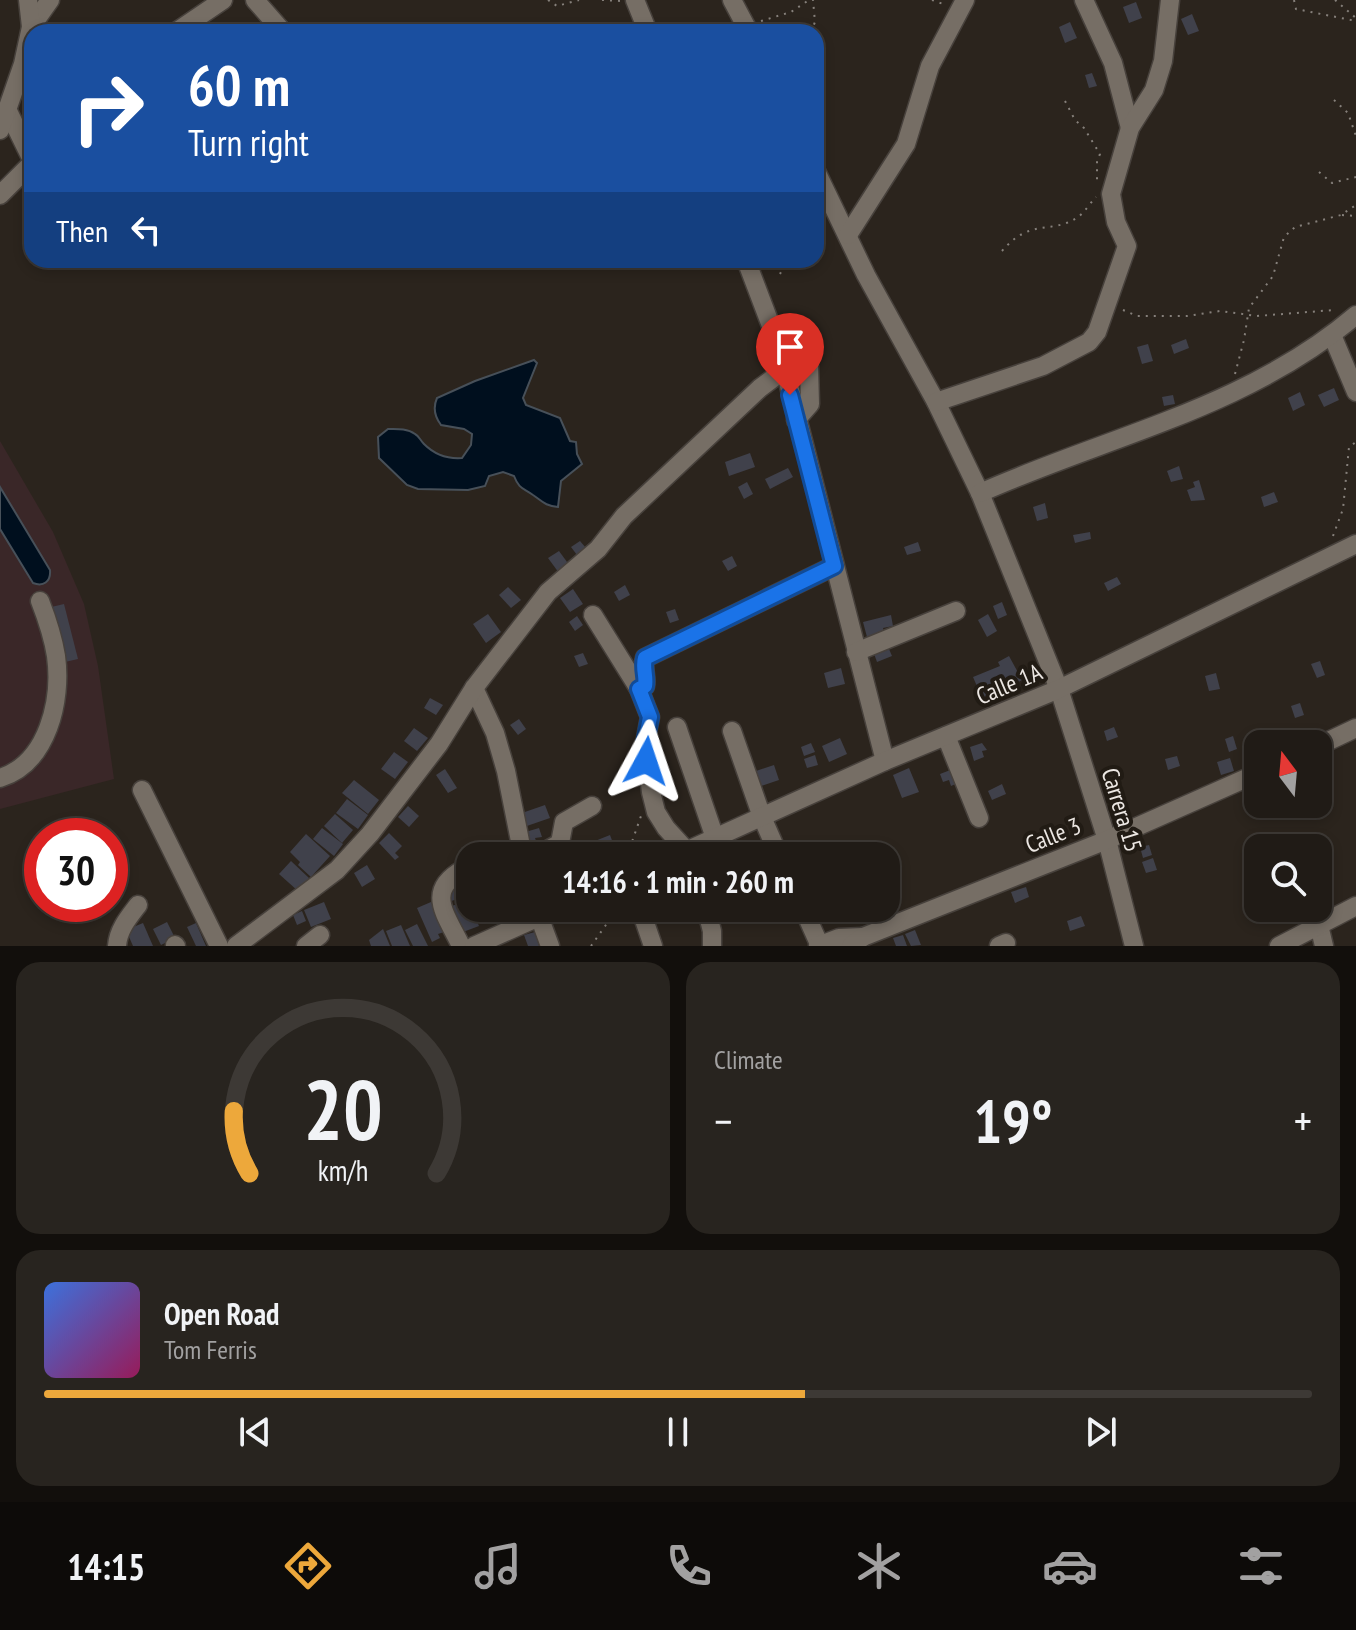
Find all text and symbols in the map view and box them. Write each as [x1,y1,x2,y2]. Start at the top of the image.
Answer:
text: 60 m [188,49,290,121]
icon: right [56,56,160,160]
text: Turn right [188,119,309,166]
icon: left [124,208,168,252]
text: Then [56,211,108,250]
pin [756,313,824,395]
icon: arrive [768,325,812,369]
street label: Calle 1A [971,656,1047,712]
position arrow [604,719,688,803]
north arrow [1244,730,1332,818]
map controls [1244,730,1332,922]
street label: Carrera 15 [1095,764,1149,856]
street label: Calle 3 [1021,810,1085,860]
speed limit sign: 30 [24,818,128,922]
button: search [1244,834,1332,922]
text: 14:16 · 1 min · 260 m [562,862,794,901]
text: Climate [714,1043,783,1076]
text: 20 [303,1055,383,1163]
text: 19° [973,1082,1053,1160]
text: − [714,1092,732,1149]
text: + [1294,1092,1312,1149]
text: km/h [318,1152,368,1189]
text: Open Road [164,1294,279,1333]
text: Tom Ferris [164,1333,257,1366]
icon: previous [233,1410,277,1454]
icon: pause [656,1410,700,1454]
icon: next [1079,1410,1123,1454]
icon: directions [280,1538,336,1594]
icon: music [470,1538,526,1594]
icon: phone [661,1538,717,1594]
icon: climate [851,1538,907,1594]
icon: car [1042,1538,1098,1594]
icon: filters [1233,1538,1289,1594]
text: 14:15 [67,1543,145,1590]

